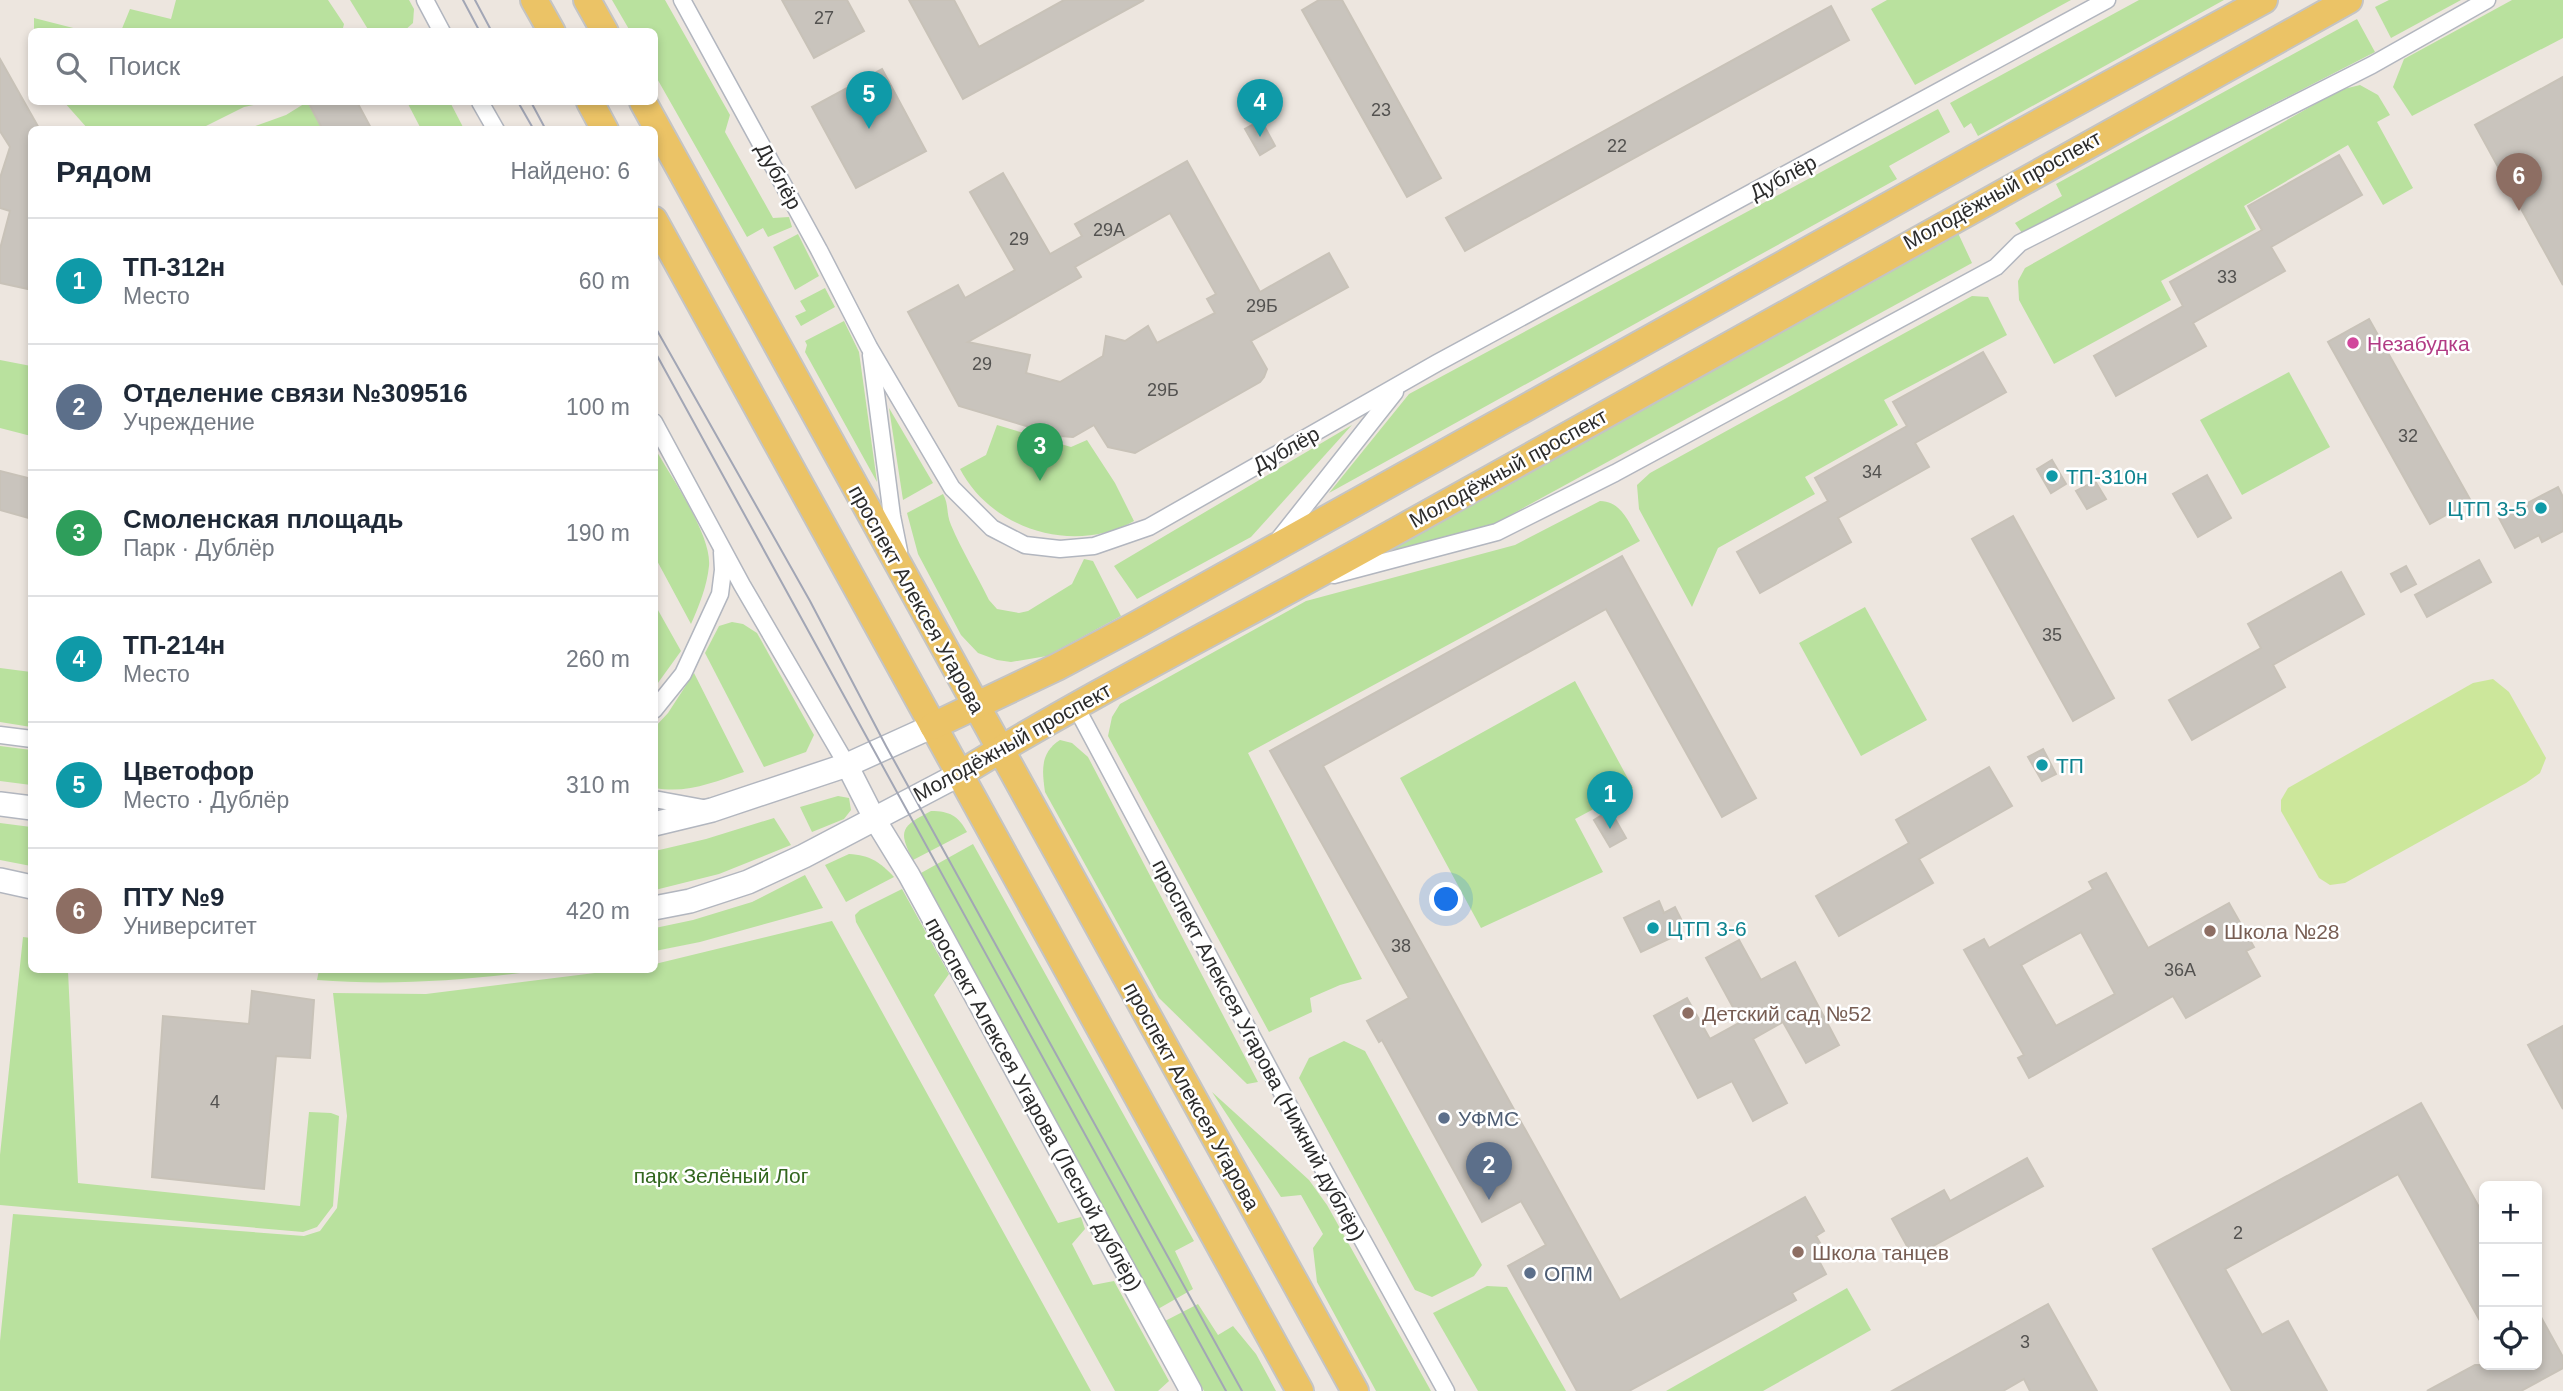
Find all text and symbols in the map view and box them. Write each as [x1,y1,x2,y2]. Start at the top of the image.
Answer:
house number: 27 [814,8,834,28]
search box [28,28,658,105]
icon: search [52,48,90,86]
text: Поиск [108,51,180,81]
pin: 5 [846,71,892,129]
pin: 4 [1237,79,1283,137]
house number: 23 [1371,100,1391,120]
street label: Молодёжный проспект [1899,126,2105,254]
house number: 22 [1607,136,1627,156]
street label: Дублёр [751,139,807,213]
street label: Дублёр [1746,150,1820,204]
pin: 6 [2496,153,2542,211]
text: Рядом [56,155,152,188]
text: Найдено: 6 [510,158,630,184]
house number: 29А [1093,220,1125,240]
house number: 29 [1009,229,1029,249]
text: ТП-312н [123,252,225,282]
house number: 33 [2217,267,2237,287]
text: 1 [73,268,85,294]
text: 60 m [579,268,630,294]
text: Место [123,283,190,309]
house number: 29Б [1246,296,1278,316]
place label: Незабудка [2367,332,2470,355]
marker: Незабудка [2345,335,2361,351]
house number: 29 [972,354,992,374]
text: Отделение связи №309516 [123,378,468,408]
house number: 29Б [1147,380,1179,400]
text: 2 [73,394,85,420]
text: 100 m [566,394,630,420]
street label: Молодёжный проспект [1405,404,1611,532]
text: Учреждение [123,409,255,435]
street label: Дублёр [1249,421,1323,477]
pin: 3 [1017,423,1063,481]
house number: 32 [2398,426,2418,446]
house number: 34 [1862,462,1882,482]
place label: ТП-310н [2066,465,2148,488]
marker: ТП-310н [2044,468,2060,484]
street label: проспект Алексея Угарова [845,481,990,717]
place label: ЦТП 3-5 [2447,497,2527,520]
marker: ЦТП 3-5 [2533,500,2549,516]
text: Смоленская площадь [123,504,404,534]
text: 3 [73,520,85,546]
text: 190 m [566,520,630,546]
text: Парк · Дублёр [123,535,275,561]
house number: 35 [2042,625,2062,645]
text: ТП-214н [123,630,225,660]
text: 4 [73,646,85,672]
text: 260 m [566,646,630,672]
text: Место [123,661,190,687]
street label: Молодёжный проспект [909,678,1115,806]
place label: ТП [2056,754,2084,777]
text: Цветофор [123,756,254,786]
marker: ТП [2034,757,2050,773]
pin: 1 [1587,771,1633,829]
text: 5 [73,772,85,798]
text: 310 m [566,772,630,798]
text: Место · Дублёр [123,787,289,813]
street label: проспект Алексея Угарова (Нижний дублёр) [1147,855,1371,1245]
text: ПТУ №9 [123,882,224,912]
your location [1429,882,1463,916]
text: 6 [73,898,85,924]
text: 420 m [566,898,630,924]
text: Университет [123,913,257,939]
street label: проспект Алексея Угарова (Лесной дублёр) [921,913,1147,1295]
place label: ЦТП 3-6 [1667,917,1747,940]
marker: ЦТП 3-6 [1645,920,1661,936]
place label: Школа №28 [2224,920,2340,943]
marker: Школа №28 [2202,923,2218,939]
house number: 38 [1391,936,1411,956]
house number: 36А [2164,960,2196,980]
street label: проспект Алексея Угарова [1119,977,1265,1215]
place label: Детский сад №52 [1702,1002,1872,1025]
marker: Детский сад №52 [1680,1005,1696,1021]
house number: 4 [210,1092,220,1112]
place label: УФМС [1458,1107,1519,1130]
marker: УФМС [1436,1110,1452,1126]
pin: 2 [1466,1142,1512,1200]
park label: парк Зелёный Лог [634,1164,809,1187]
map controls [2479,1181,2542,1370]
button: + [2479,1181,2542,1244]
house number: 2 [2233,1223,2243,1243]
place label: Школа танцев [1812,1241,1949,1264]
marker: Школа танцев [1790,1244,1806,1260]
button: − [2479,1244,2542,1307]
place label: ОПМ [1544,1262,1593,1285]
marker: ОПМ [1522,1265,1538,1281]
button: locate [2479,1307,2542,1370]
house number: 3 [2020,1332,2030,1352]

